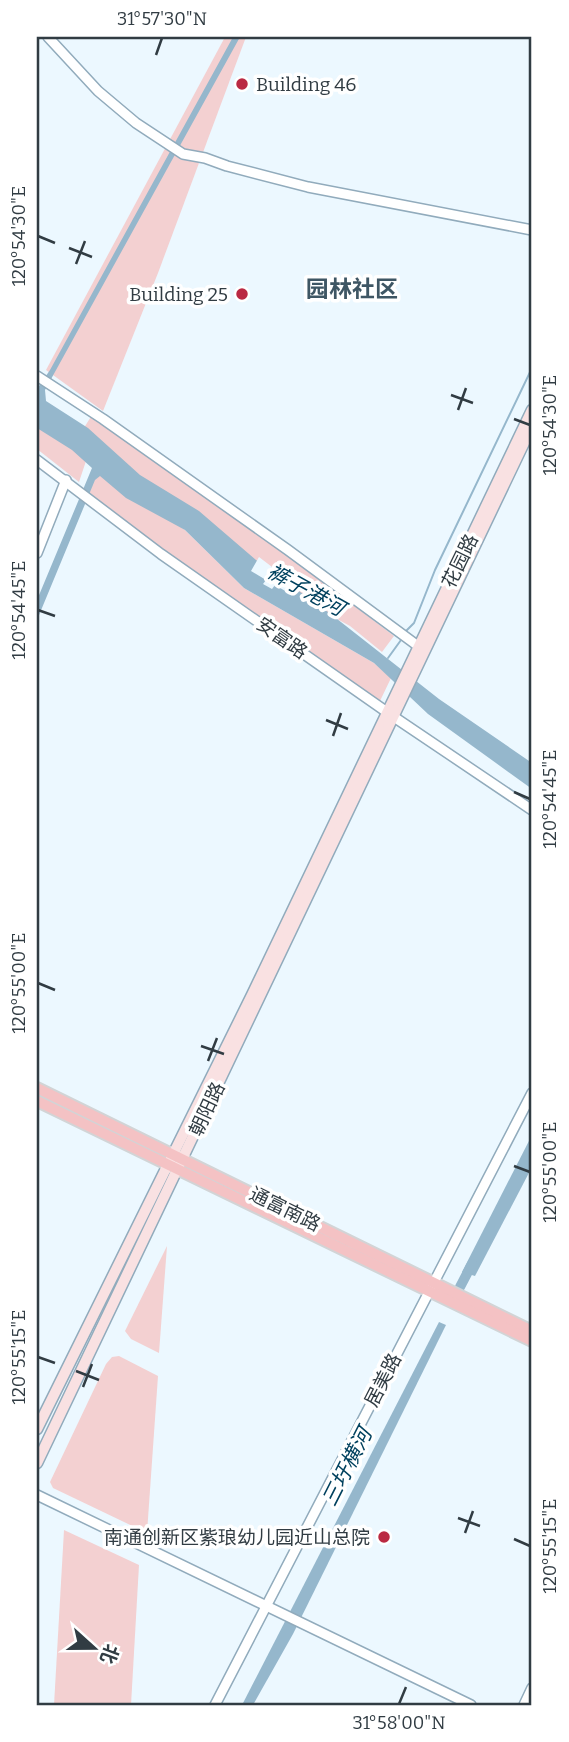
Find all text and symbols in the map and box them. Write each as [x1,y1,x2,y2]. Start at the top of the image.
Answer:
text: 31°57'30"N [117,8,207,30]
place label: Building 46 [256,73,356,96]
marker: Building 46 [234,76,250,92]
text: 120°54'30"E [8,186,30,286]
district label: 园林社区 [306,275,398,303]
place label: Building 25 [129,283,228,306]
marker: Building 25 [234,286,250,302]
text: 120°54'30"E [539,375,561,475]
street label: 花园路 [437,530,483,592]
water label: 裤子港河 [263,558,353,624]
text: 120°54'45"E [8,561,30,659]
street label: 安富路 [252,612,312,664]
text: 120°54'45"E [539,750,561,848]
text: 120°55'00"E [8,933,30,1033]
street label: 朝阳路 [185,1078,229,1140]
text: 120°55'00"E [539,1122,561,1222]
street label: 通富南路 [246,1182,324,1236]
text: 120°55'15"E [8,1310,30,1404]
street label: 居美路 [360,1349,406,1411]
water label: 三圩横河 [316,1420,379,1510]
text: 120°55'15"E [539,1499,561,1593]
place label: 南通创新区紫琅幼儿园近山总院 [104,1526,370,1549]
marker: 南通创新区紫琅幼儿园近山总院 [376,1529,392,1545]
north arrow [60,1612,130,1682]
text: 北 [95,1641,124,1667]
text: 31°58'00"N [352,1712,446,1734]

